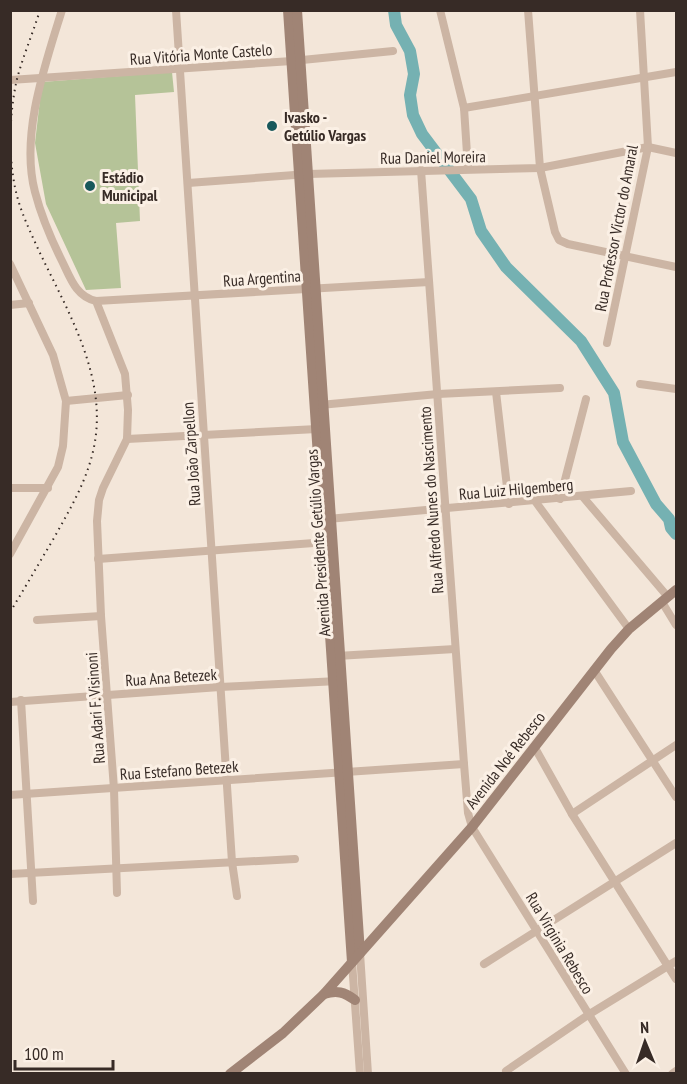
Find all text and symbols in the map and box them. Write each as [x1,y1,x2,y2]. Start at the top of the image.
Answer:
street label: Rua Vitória Monte Castelo [129,39,273,69]
place label: Ivasko - Getúlio Vargas [284,107,366,145]
marker: Ivasko - Getúlio Vargas [265,119,279,133]
street label: Rua Professor Victor do Amaral [590,143,642,313]
street label: Rua Daniel Moreira [380,146,486,168]
place label: Estádio Municipal [102,167,158,205]
marker: Estádio Municipal [83,179,97,193]
street label: Rua Argentina [223,265,301,291]
street label: Rua João Zarpellon [177,401,205,507]
street label: Rua Alfredo Nunes do Nascimento [414,406,448,594]
street label: Avenida Presidente Getúlio Vargas [301,449,335,637]
street label: Rua Luiz Hilgemberg [458,474,574,504]
street label: Rua Adari F. Visinoni [81,652,109,764]
street label: Rua Ana Betezek [125,664,218,690]
street label: Avenida Noé Rebesco [461,707,549,812]
street label: Rua Estefano Betezek [119,756,240,784]
street label: Rua Virginia Rebesco [522,889,598,997]
north arrow [615,1012,675,1072]
text: N [640,1017,649,1037]
scale bar [15,1033,112,1071]
text: 100 m [24,1042,64,1065]

